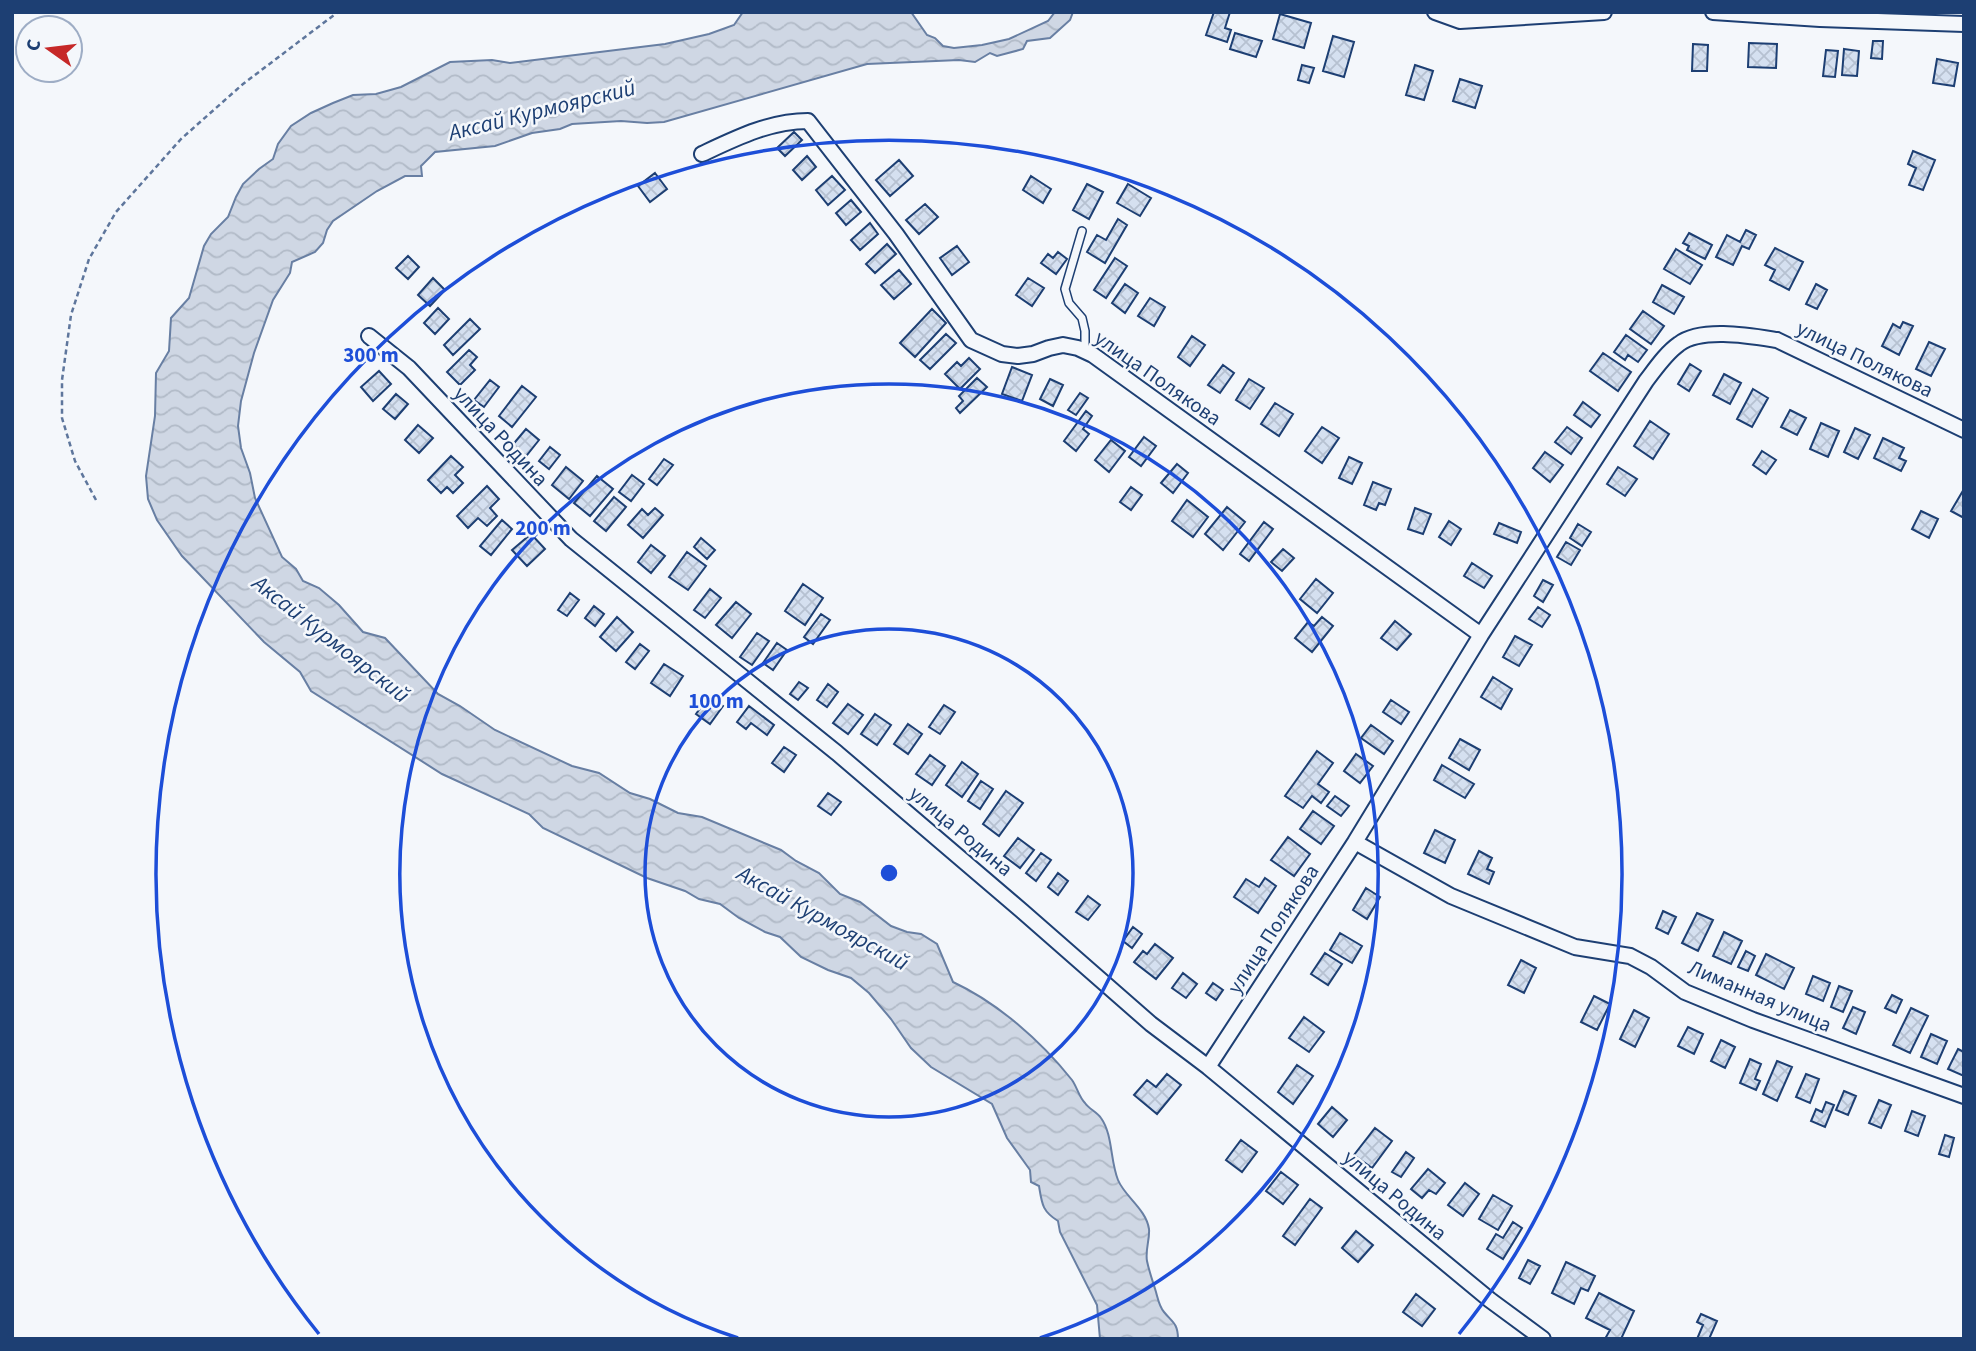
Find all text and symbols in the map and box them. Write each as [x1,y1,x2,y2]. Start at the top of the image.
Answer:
north arrow [14,14,84,84]
text: С [20,37,48,54]
water label: Аксай Курмоярский [443,71,639,150]
street label: улица Полякова [1792,313,1938,405]
street label: улица Полякова [1088,323,1228,433]
text: 300 m [343,340,399,370]
street label: улица Родина [447,379,555,493]
text: 200 m [515,513,571,543]
water label: Аксай Курмоярский [244,566,417,711]
text: 100 m [688,686,744,716]
street label: улица Родина [903,779,1019,883]
water label: Аксай Курмоярский [729,856,915,979]
street label: улица Полякова [1220,858,1326,1000]
centre of rings [877,861,901,885]
street label: Лиманная улица [1684,952,1836,1040]
street label: улица Родина [1337,1143,1453,1247]

